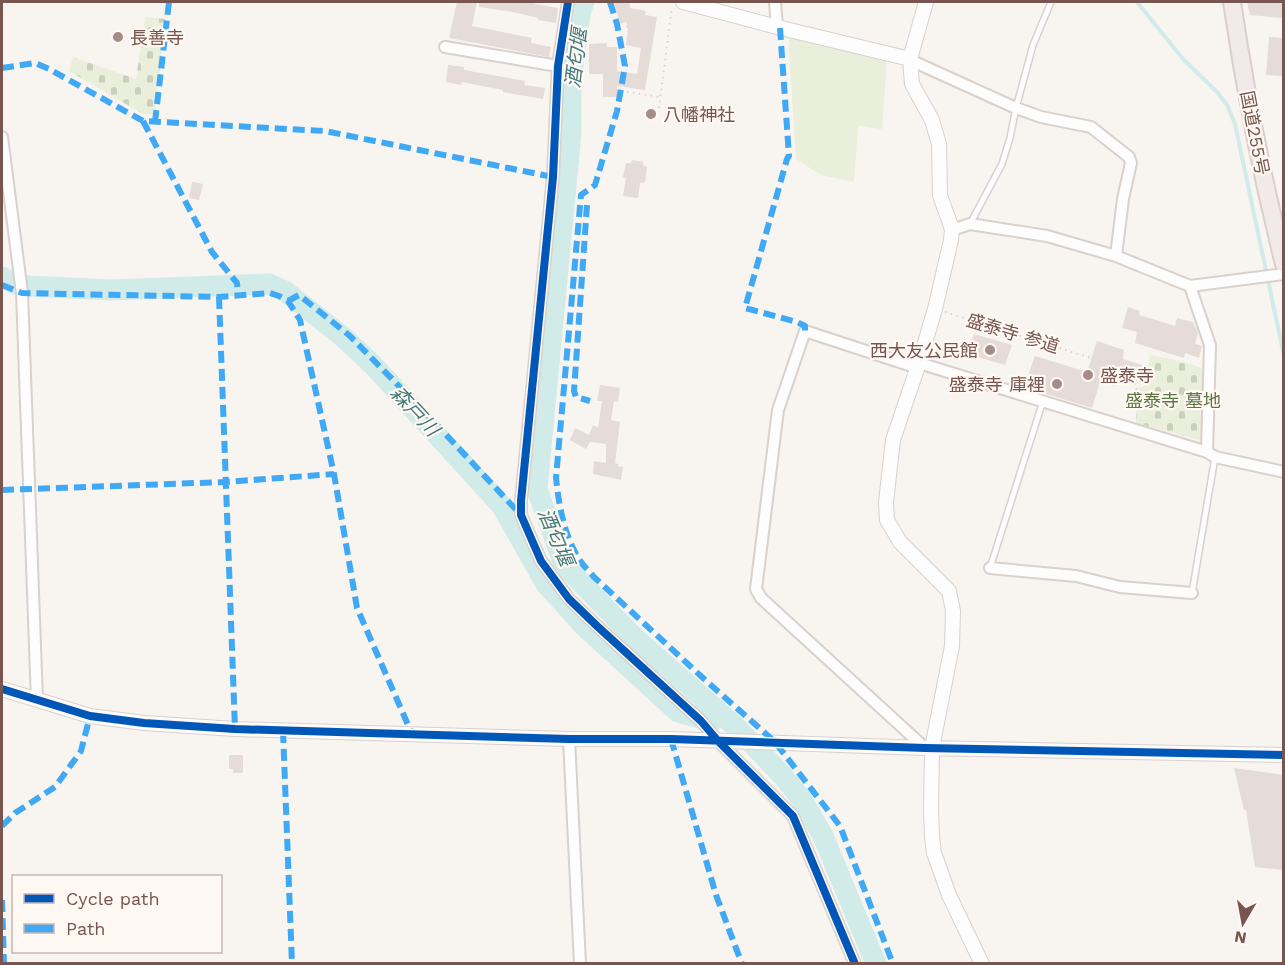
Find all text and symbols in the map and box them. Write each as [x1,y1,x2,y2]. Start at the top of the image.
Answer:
water label: 酒匂堰 [560,23,592,89]
place label: 長善寺 [130,27,184,48]
marker: 長善寺 [111,30,125,44]
street label: 国道255号 [1237,89,1273,177]
place label: 八幡神社 [663,104,735,125]
marker: 八幡神社 [644,107,658,121]
street label: 盛泰寺 参道 [964,309,1062,357]
place label: 西大友公民館 [870,340,978,361]
marker: 西大友公民館 [983,343,997,357]
place label: 盛泰寺 [1100,365,1154,386]
marker: 盛泰寺 [1081,368,1095,382]
place label: 盛泰寺 庫裡 [949,374,1045,395]
marker: 盛泰寺 庫裡 [1050,377,1064,391]
water label: 森戸川 [386,381,446,443]
park label: 盛泰寺 墓地 [1125,390,1221,411]
water label: 酒匂堰 [533,505,580,573]
legend [12,875,222,953]
text: Cycle path [66,888,160,909]
north arrow [1213,893,1273,953]
text: Path [66,918,106,939]
text: N [1233,927,1248,948]

